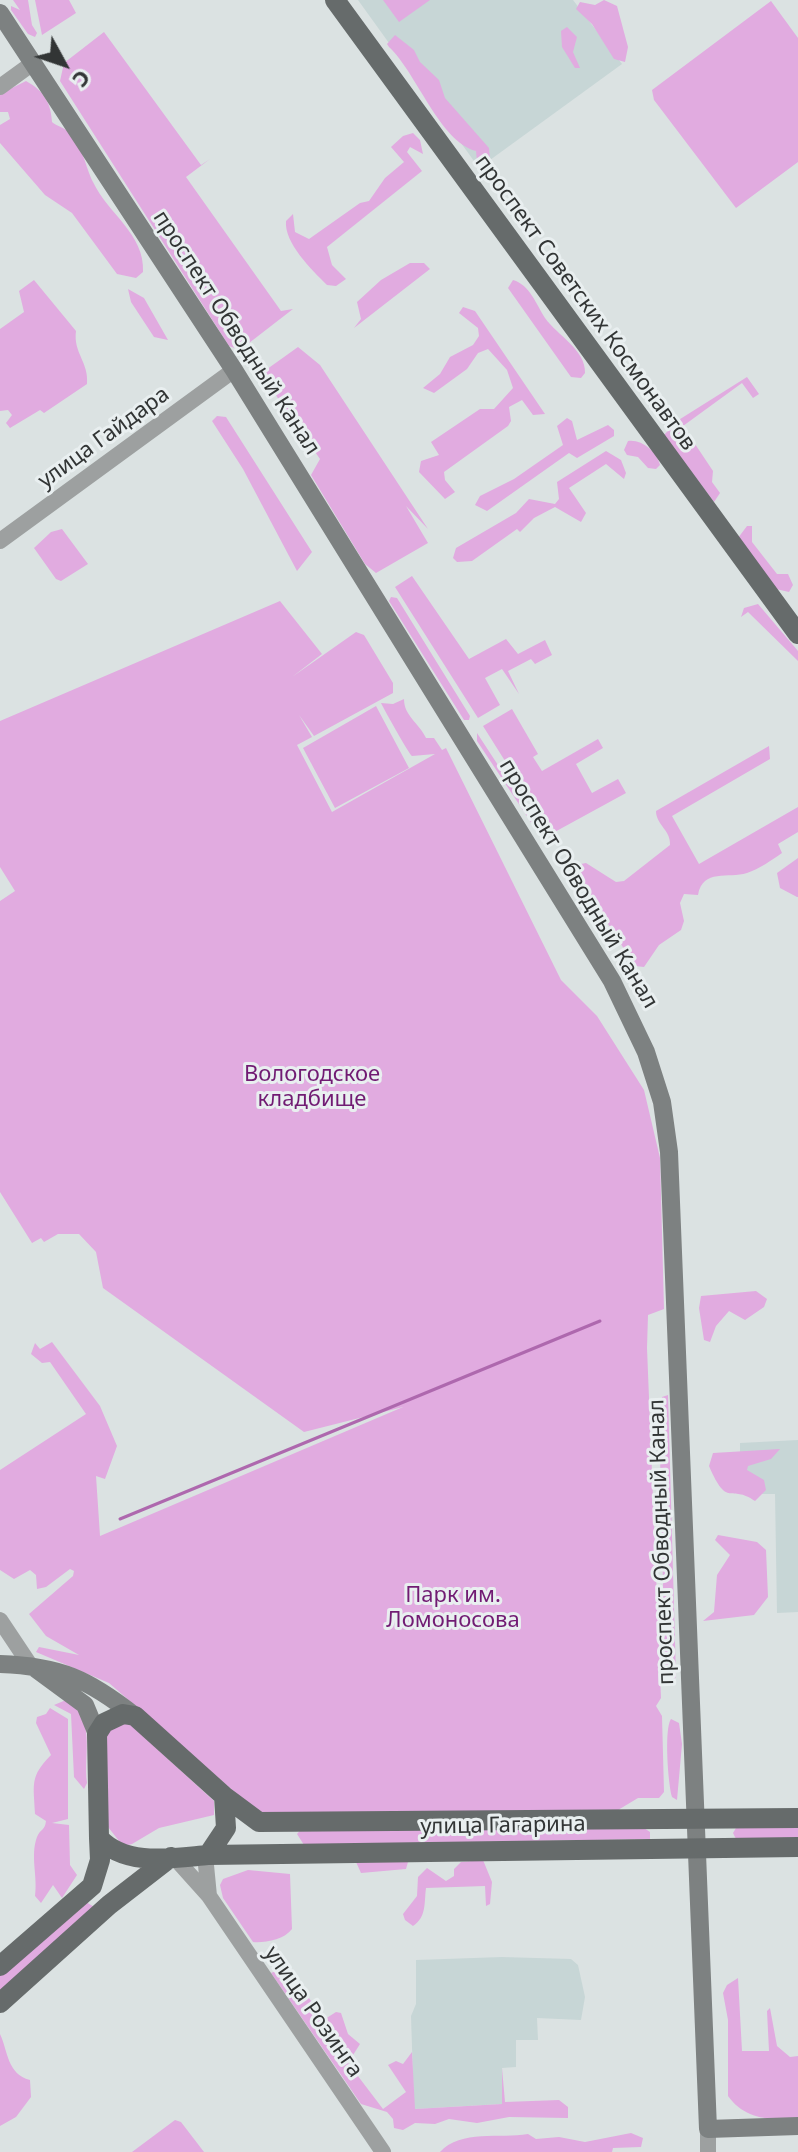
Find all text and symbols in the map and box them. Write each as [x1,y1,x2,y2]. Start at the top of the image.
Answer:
north arrow [24,24,104,104]
text: С [66,64,98,95]
street label: проспект Советских Космонавтов [469,150,701,456]
street label: проспект Обводный Канал [147,206,325,460]
street label: улица Гайдара [33,382,175,494]
street label: проспект Обводный Канал [493,755,663,1013]
park label: Вологодское кладбище [244,1062,380,1114]
street label: проспект Обводный Канал [644,1399,680,1685]
park label: Парк им. Ломоносова [386,1583,520,1634]
street label: улица Гагарина [420,1811,586,1841]
street label: улица Розинга [258,1941,368,2083]

